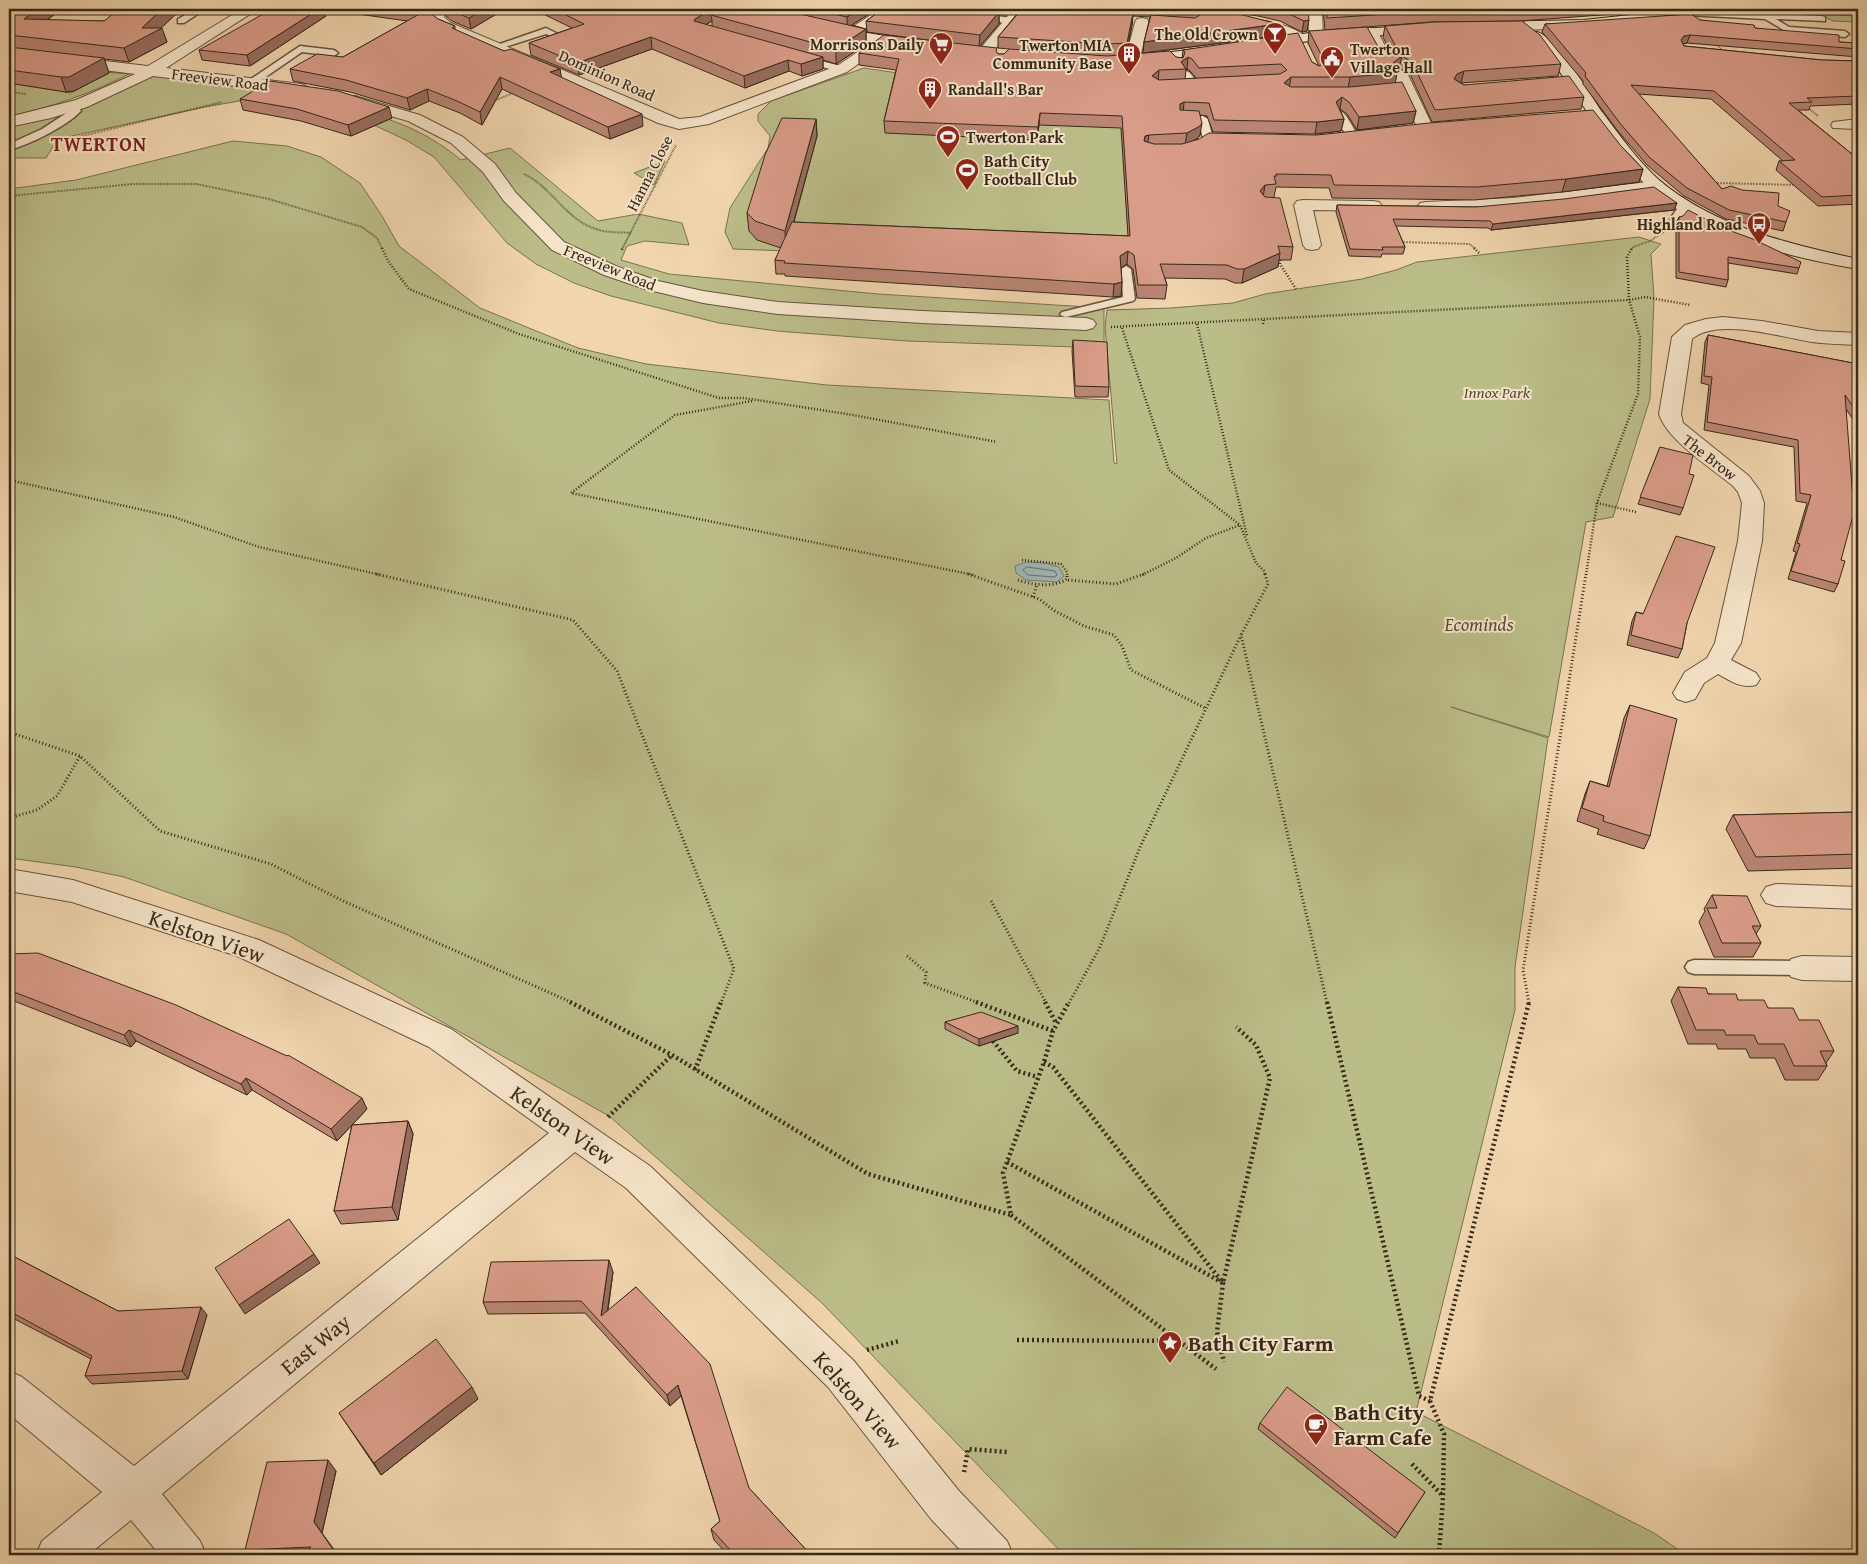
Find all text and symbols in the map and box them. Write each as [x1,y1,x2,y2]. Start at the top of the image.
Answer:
bar icon: The Old Crown [1262,21,1288,55]
place label: The Old Crown [1155,22,1259,46]
supermarket icon: Morrisons Daily [928,31,954,65]
place label: Morrisons Daily [810,32,925,56]
place label: Twerton MIA Community Base [993,33,1113,75]
place label: Twerton Village Hall [1350,37,1433,79]
building icon: Twerton MIA Community Base [1116,41,1142,75]
street label: Dominion Road [555,43,659,107]
public building icon: Twerton Village Hall [1319,45,1345,79]
street label: Freeview Road [170,61,270,97]
building icon: Randall's Bar [917,76,943,110]
place label: Randall's Bar [948,77,1044,101]
sports icon: Twerton Park [935,124,961,158]
place label: Twerton Park [966,125,1064,149]
district label: TWERTON [51,129,147,158]
street label: Hanna Close [620,131,678,215]
place label: Bath City Football Club [984,149,1077,191]
sports icon: Bath City Football Club [954,157,980,191]
bus stop icon: Highland Road [1746,211,1772,245]
place label: Highland Road [1637,212,1743,236]
street label: Freeview Road [560,238,660,297]
park label: Innox Park [1464,380,1531,404]
street label: The Brow [1678,428,1743,486]
park label: Ecominds [1443,610,1514,638]
street label: Kelston View [145,901,270,971]
street label: Kelston View [504,1077,622,1173]
street label: East Way [273,1306,357,1382]
place label: Bath City Farm [1188,1327,1334,1359]
place icon: Bath City Farm [1157,1330,1183,1364]
street label: Kelston View [806,1344,910,1456]
place label: Bath City Farm Cafe [1334,1396,1432,1453]
cafe icon: Bath City Farm Cafe [1303,1412,1329,1446]

